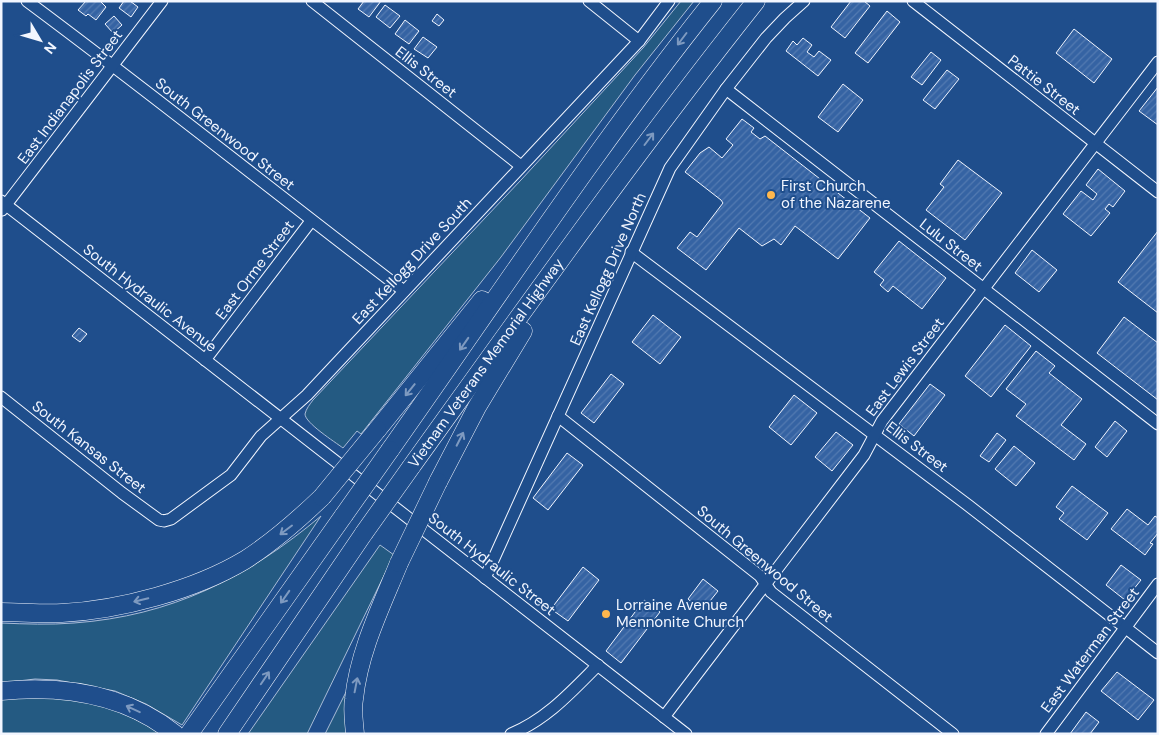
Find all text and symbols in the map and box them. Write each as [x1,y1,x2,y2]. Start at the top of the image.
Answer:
north arrow [15,15,65,65]
street label: East Indianapolis Street [13,26,127,168]
one-way arrow [677,32,688,45]
text: N [40,38,60,58]
street label: Ellis Street [391,42,461,102]
street label: Pattie Street [1004,50,1084,120]
street label: South Greenwood Street [151,73,299,195]
one-way arrow [643,133,654,146]
place label: First Church of the Nazarene [781,176,890,213]
street label: East Kellogg Drive North [565,189,651,349]
marker: First Church of the Nazarene [765,189,777,201]
street label: East Kellogg Drive South [348,193,476,329]
street label: Lulu Street [915,214,987,276]
street label: East Orme Street [211,216,299,324]
street label: South Hydraulic Avenue [79,239,221,357]
street label: Vietnam Veterans Memorial Highway [404,254,569,472]
street label: East Lewis Street [861,314,949,420]
one-way arrow [459,337,469,351]
one-way arrow [404,384,415,397]
street label: South Kansas Street [28,396,150,498]
street label: Ellis Street [882,417,952,477]
one-way arrow [456,432,465,447]
street label: South Greenwood Street [693,501,837,627]
street label: South Hydraulic Street [424,508,560,620]
one-way arrow [279,525,293,535]
street label: East Waterman Street [1036,583,1144,717]
one-way arrow [280,590,290,604]
place label: Lorraine Avenue Mennonite Church [616,595,744,632]
one-way arrow [134,596,150,605]
marker: Lorraine Avenue Mennonite Church [600,608,612,620]
one-way arrow [260,671,270,685]
one-way arrow [352,678,361,694]
one-way arrow [125,704,140,714]

